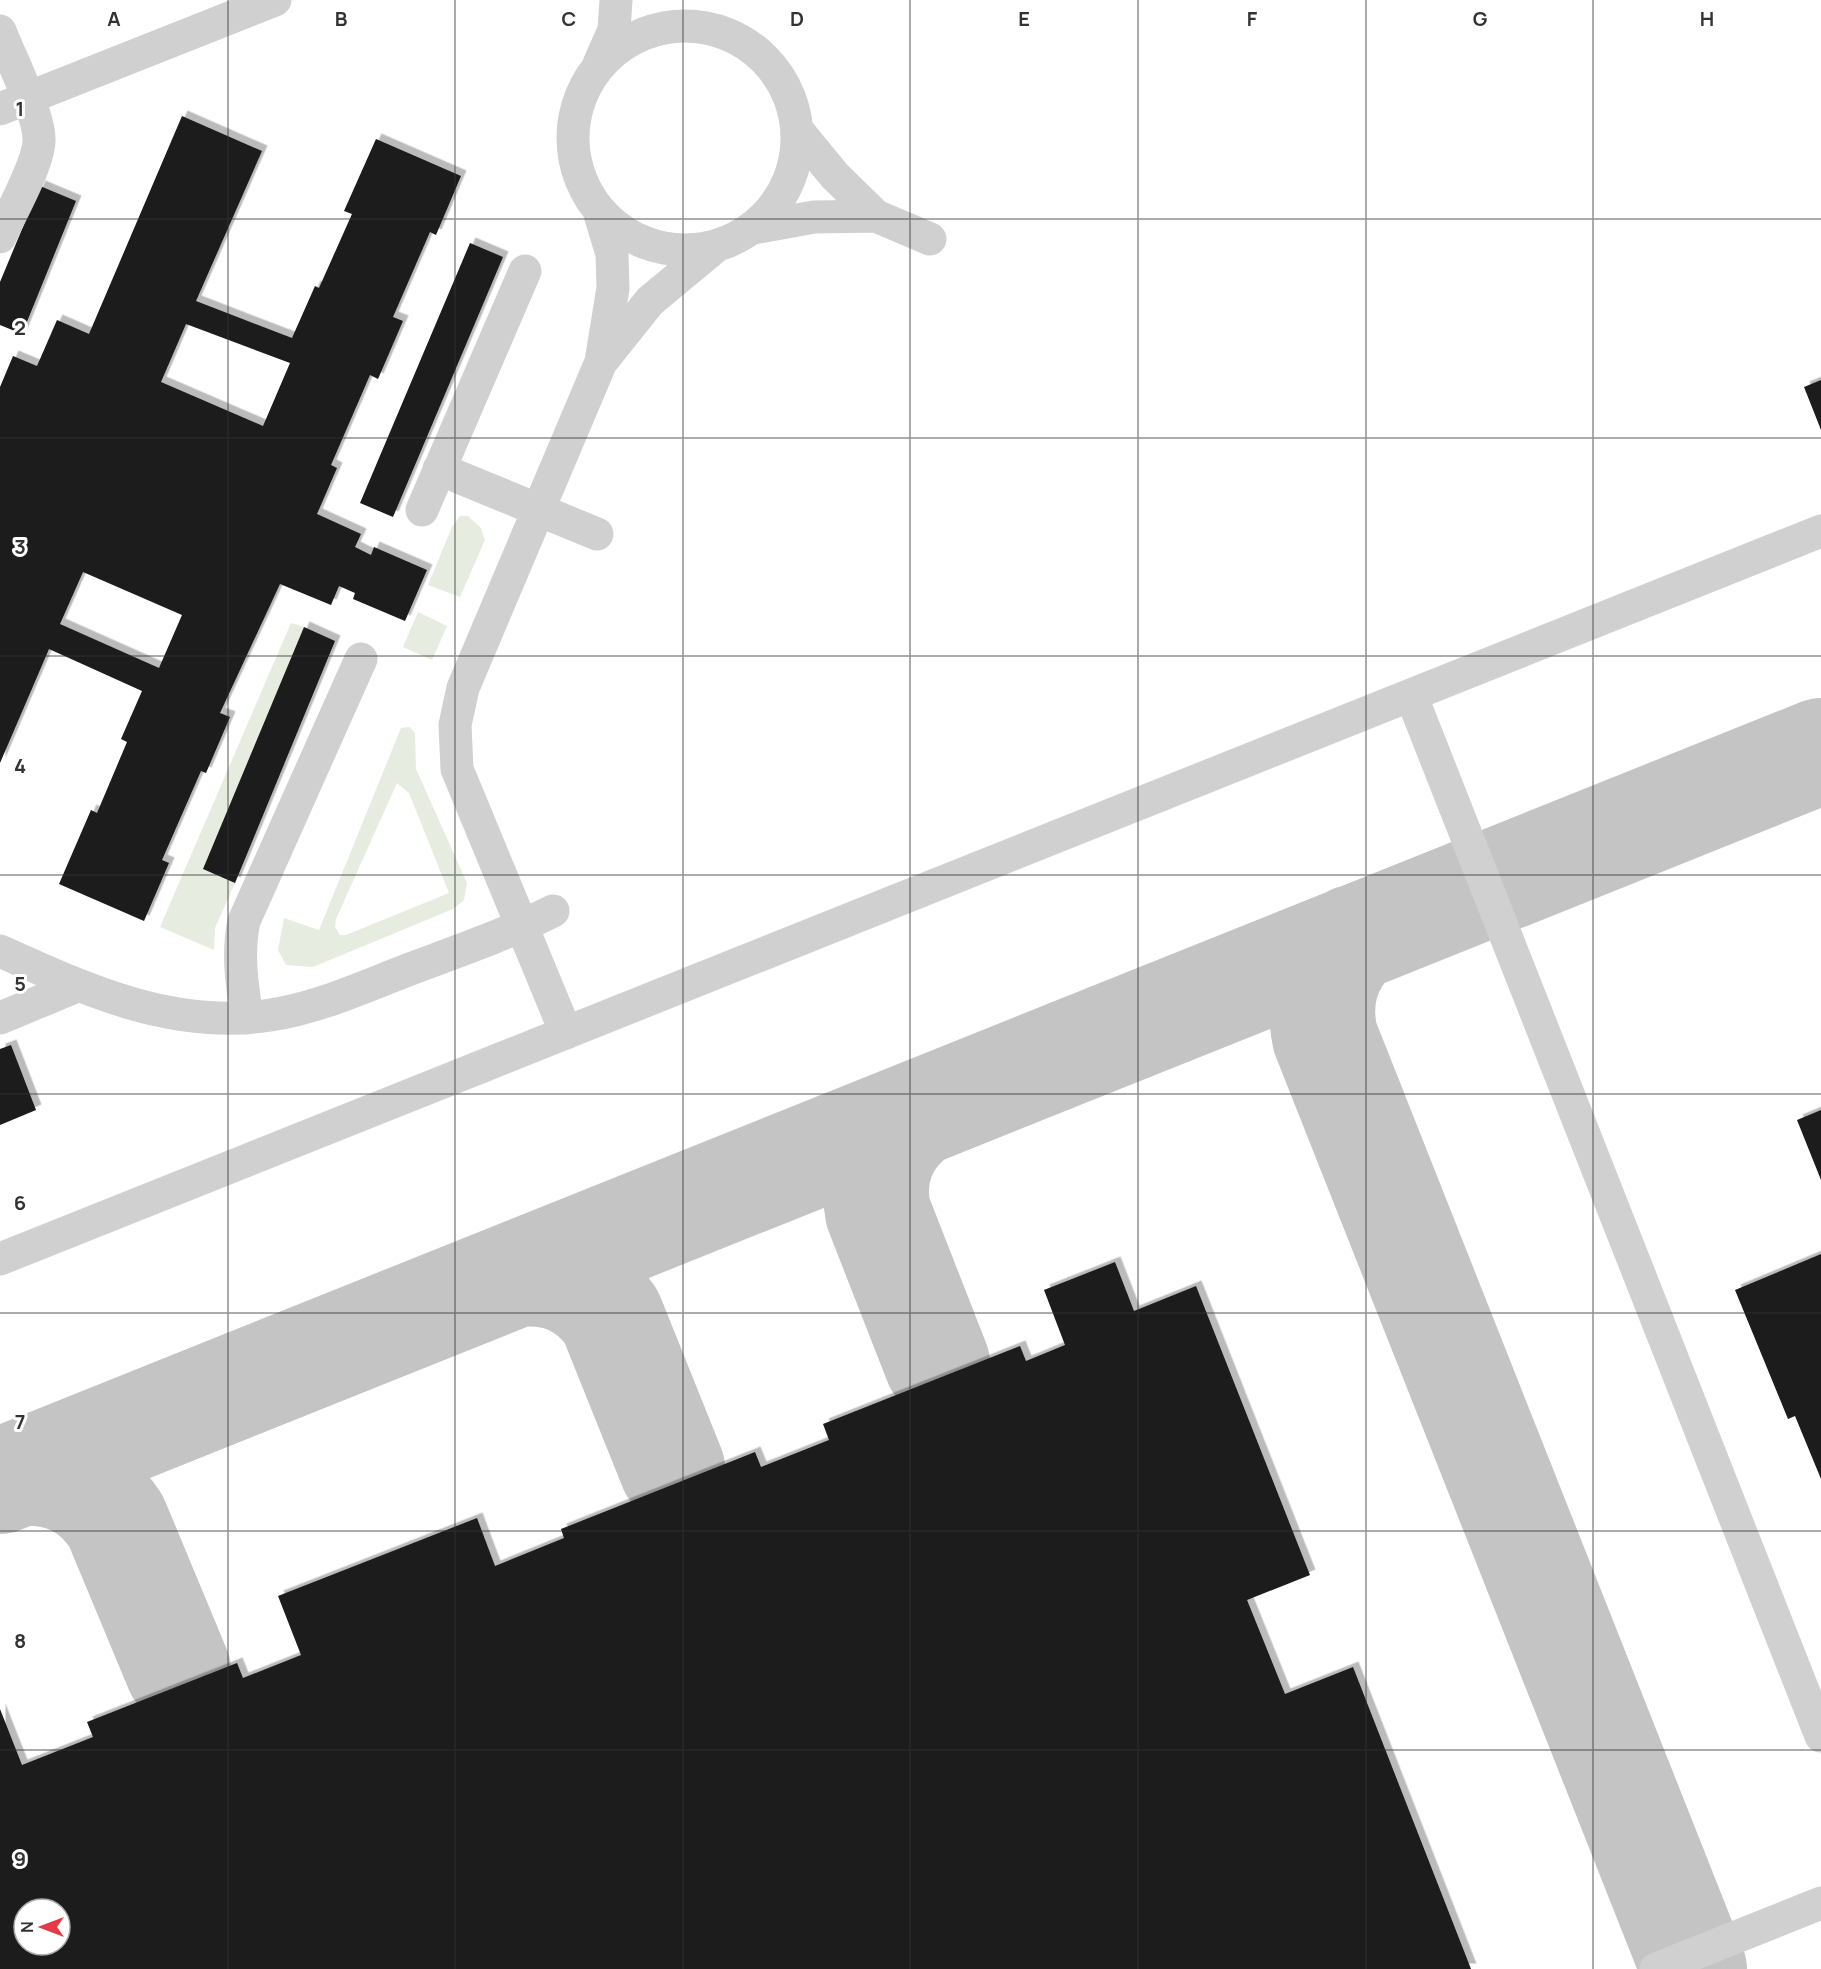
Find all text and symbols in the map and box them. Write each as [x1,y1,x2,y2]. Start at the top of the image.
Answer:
text: A [107,5,121,32]
text: B [335,5,348,32]
text: C [562,5,576,32]
text: D [790,5,804,32]
text: E [1018,5,1030,32]
text: F [1247,5,1258,32]
text: G [1473,5,1488,32]
text: H [1700,5,1714,32]
text: 1 [16,95,24,122]
text: 2 [14,314,26,341]
text: 3 [14,533,26,560]
text: 4 [14,752,26,779]
text: 5 [14,970,26,997]
text: 6 [14,1189,26,1216]
text: 7 [15,1408,25,1435]
text: 8 [14,1627,26,1654]
text: 9 [14,1845,26,1872]
north arrow [12,1897,72,1957]
text: N [16,1921,38,1933]

